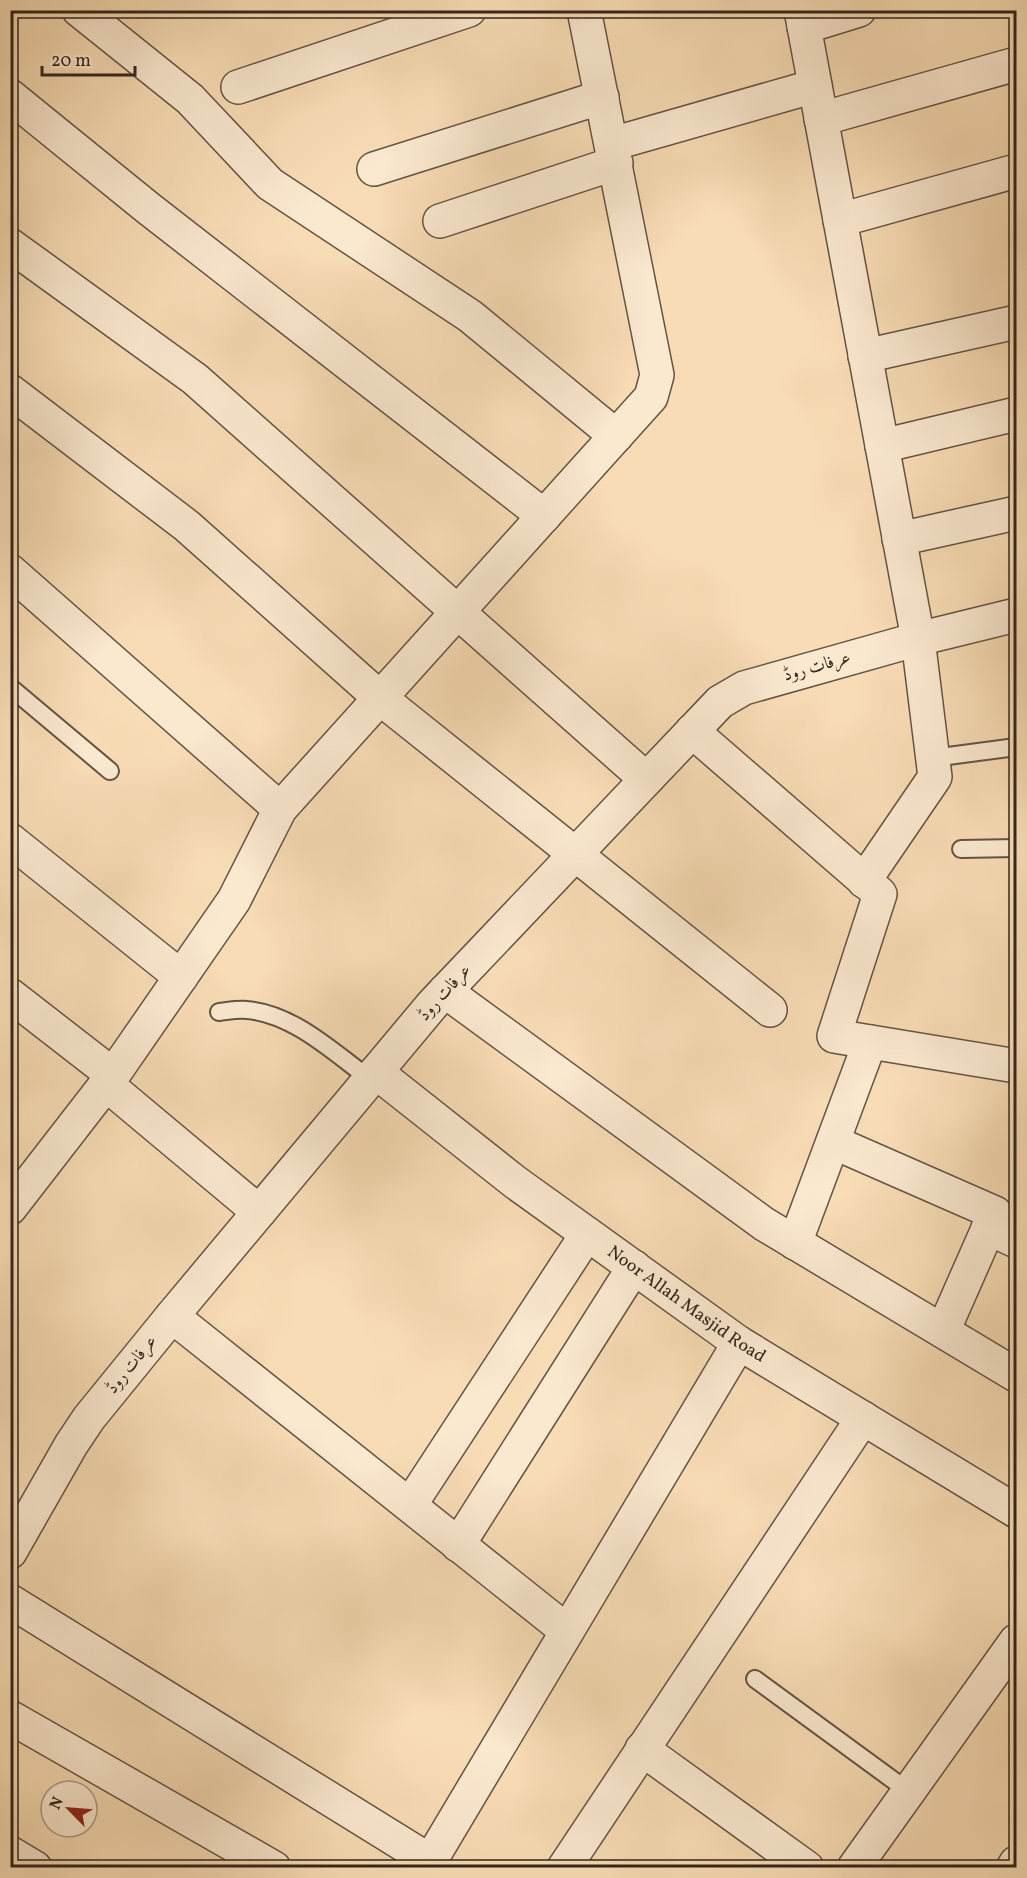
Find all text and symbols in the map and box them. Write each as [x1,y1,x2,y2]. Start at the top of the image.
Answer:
scale bar [42,39,135,77]
text: 20 m [51,49,91,74]
street label: عرفات روڈ [780,645,854,689]
street label: عرفات روڈ [413,959,477,1027]
street label: Noor Allah Masjid Road [602,1240,771,1369]
street label: عرفات روڈ [100,1330,164,1400]
north arrow [39,1779,99,1839]
text: N [45,1793,70,1813]

